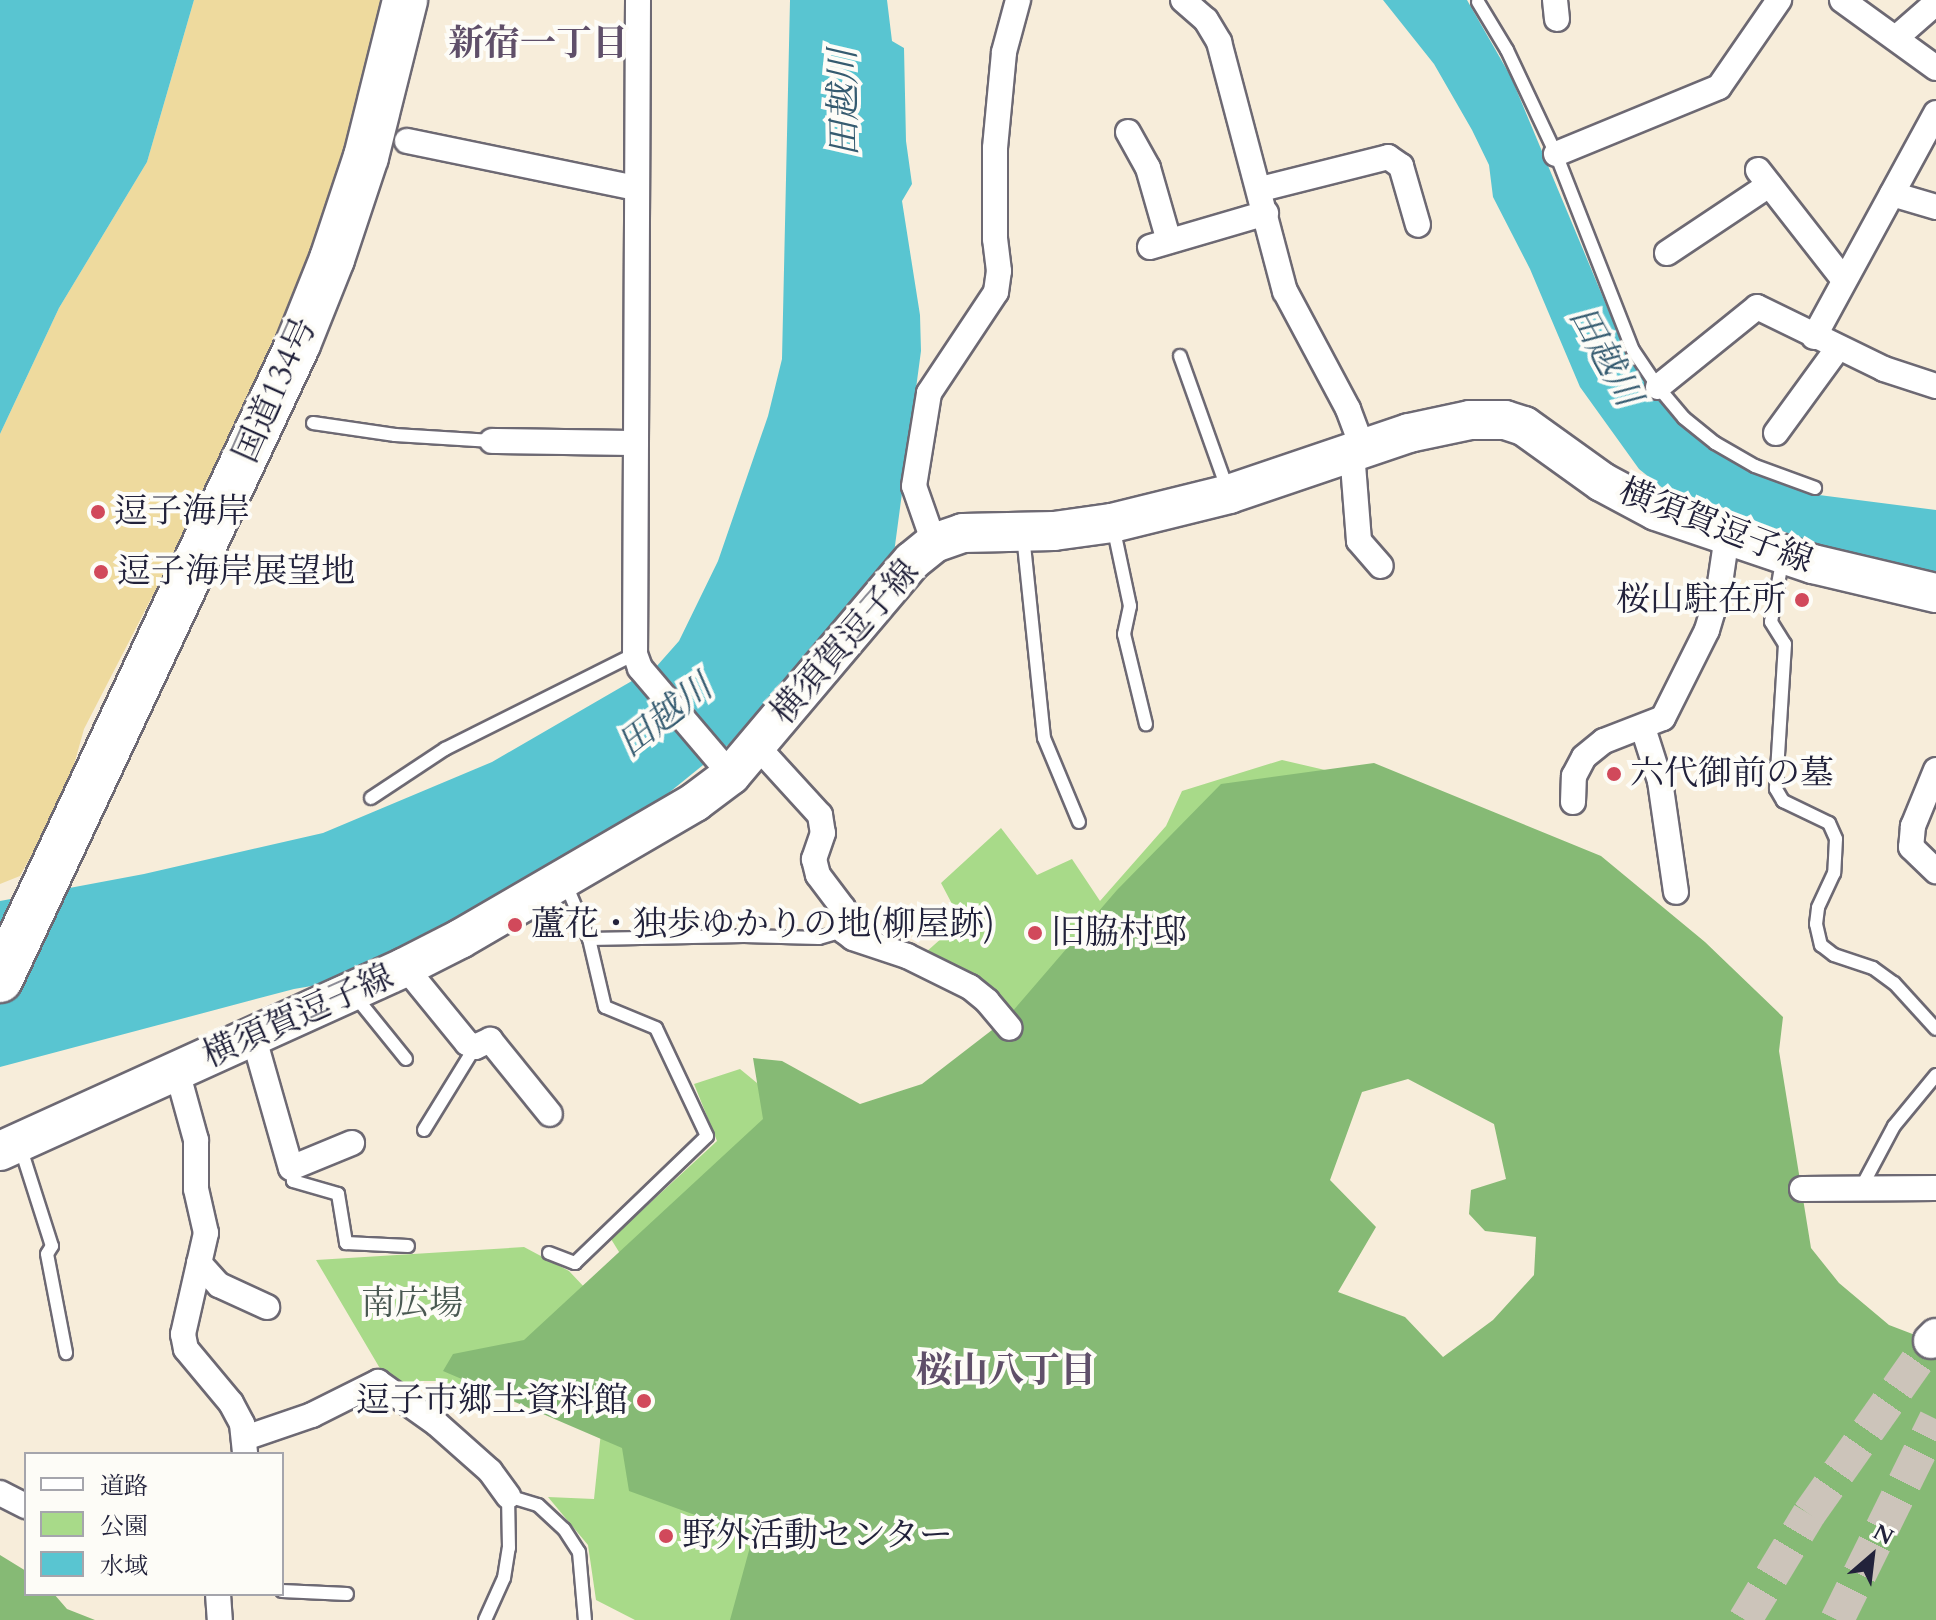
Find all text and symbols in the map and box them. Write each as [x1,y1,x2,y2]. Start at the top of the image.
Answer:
district label: 新宿一丁目 [448,22,628,66]
water label: 田越川 [821,49,867,157]
water label: 田越川 [1560,298,1650,414]
street label: 国道134号 [225,311,325,469]
street label: 横須賀逗子線 [1613,470,1819,582]
place label: 逗子海岸 [114,492,250,532]
marker: 逗子海岸 [89,503,107,521]
place label: 逗子海岸展望地 [117,552,355,592]
street label: 横須賀逗子線 [763,552,927,732]
marker: 逗子海岸展望地 [92,563,110,581]
place label: 桜山駐在所 [1616,580,1786,620]
marker: 桜山駐在所 [1793,591,1811,609]
water label: 田越川 [609,666,721,766]
place label: 六代御前の墓 [1630,754,1834,794]
marker: 六代御前の墓 [1605,765,1623,783]
place label: 蘆花・独歩ゆかりの地(柳屋跡) [531,905,995,945]
place label: 旧脇村邸 [1051,913,1187,953]
marker: 蘆花・独歩ゆかりの地(柳屋跡) [506,916,524,934]
marker: 旧脇村邸 [1026,924,1044,942]
street label: 横須賀逗子線 [197,956,399,1076]
park label: 南広場 [361,1284,463,1324]
district label: 桜山八丁目 [916,1349,1096,1393]
place label: 逗子市郷土資料館 [356,1381,628,1421]
marker: 逗子市郷土資料館 [635,1392,653,1410]
legend [24,1452,284,1596]
text: 道路 [100,1470,148,1503]
text: 公園 [100,1510,148,1543]
place label: 野外活動センター [682,1516,954,1556]
north arrow [1832,1516,1912,1596]
text: N [1868,1517,1899,1553]
marker: 野外活動センター [657,1527,675,1545]
text: 水域 [100,1550,148,1583]

